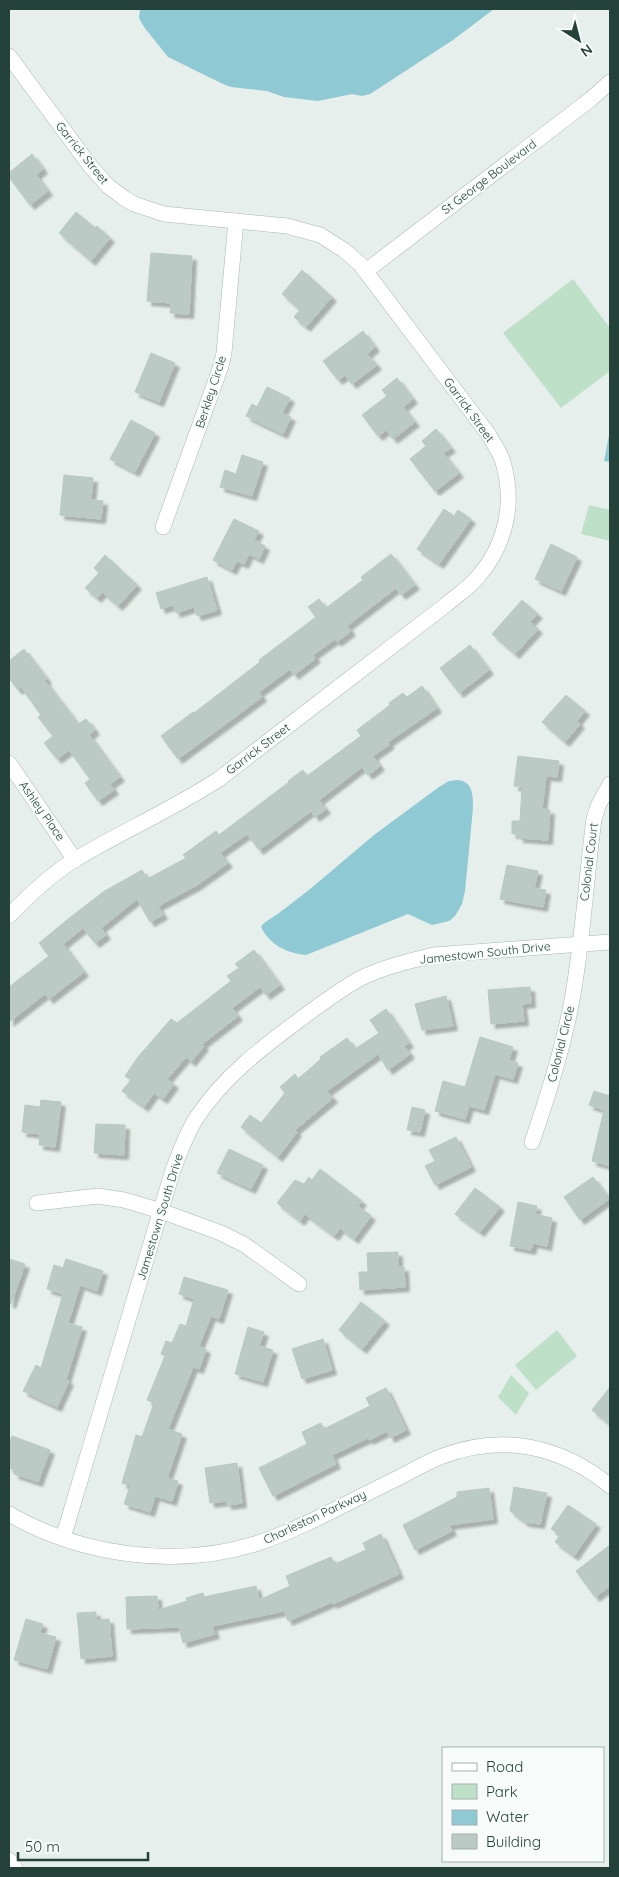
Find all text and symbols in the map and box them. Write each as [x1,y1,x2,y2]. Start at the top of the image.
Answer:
north arrow [554,15,604,65]
text: N [577,40,596,61]
street label: Garrick Street [53,118,112,187]
street label: St George Boulevard [438,136,539,217]
street label: Berkley Circle [192,353,229,430]
street label: Garrick Street [441,374,498,445]
street label: Garrick Street [223,720,293,778]
street label: Ashley Place [16,778,69,844]
street label: Colonial Court [576,822,601,902]
street label: Jamestown South Drive [419,938,552,967]
street label: Colonial Circle [544,1004,577,1084]
street label: Jamestown South Drive [133,1151,186,1282]
street label: Charleston Parkway [261,1486,369,1547]
legend [442,1747,604,1862]
text: Road [486,1757,523,1776]
text: Park [486,1782,518,1801]
text: Water [486,1807,529,1826]
scale bar [18,1830,148,1862]
text: Building [486,1832,541,1851]
text: 50 m [25,1837,60,1856]

